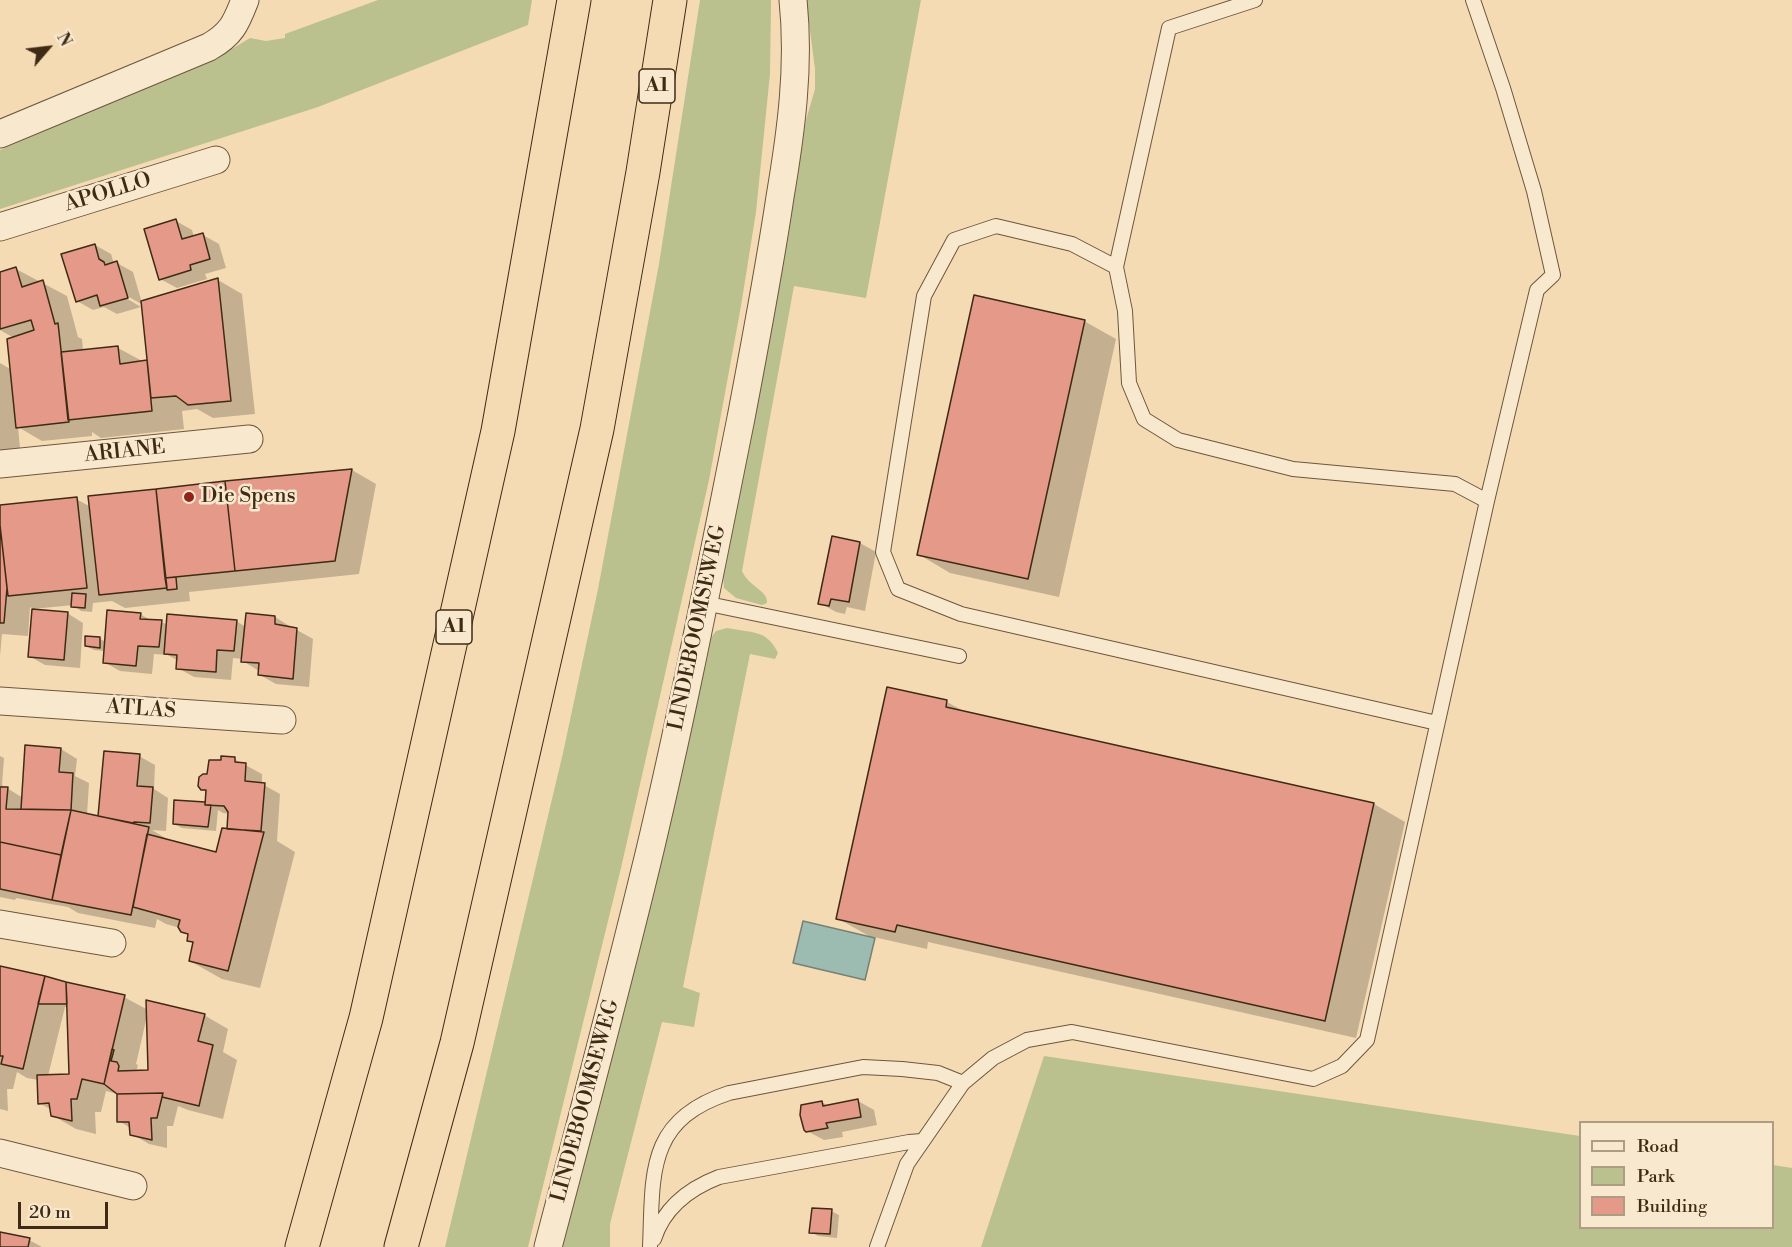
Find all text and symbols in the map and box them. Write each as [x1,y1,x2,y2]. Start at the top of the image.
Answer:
north arrow [18,18,78,78]
text: N [52,29,76,50]
road number: A1 [639,69,675,103]
street label: APOLLO [62,168,154,218]
street label: ARIANE [83,435,167,469]
place label: Die Spens [201,484,296,510]
marker: Die Spens [182,490,196,504]
street label: LINDEBOOMSEWEG [664,523,732,733]
road number: A1 [436,610,472,644]
street label: ATLAS [105,695,177,725]
street label: LINDEBOOMSEWEG [547,997,625,1205]
legend [1579,1121,1774,1229]
text: Road [1637,1135,1679,1158]
text: Park [1637,1165,1674,1188]
scale bar [21,1190,111,1228]
text: Building [1637,1195,1707,1218]
text: 20 m [29,1201,71,1224]

